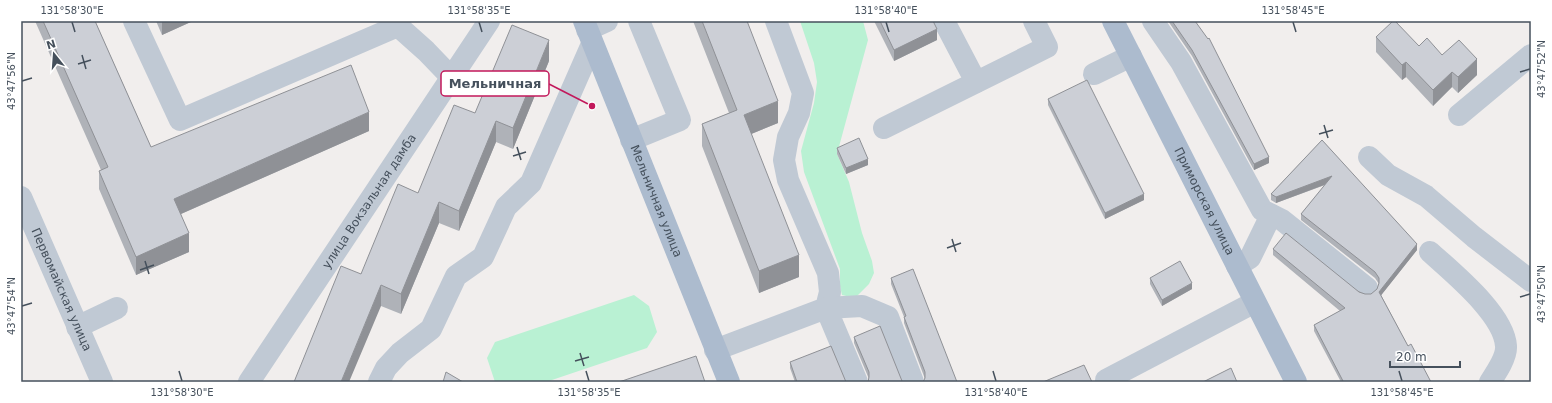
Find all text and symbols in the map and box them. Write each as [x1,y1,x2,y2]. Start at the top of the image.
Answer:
text: 131°58'30"E [40,5,104,16]
text: 131°58'35"E [447,5,511,16]
text: 131°58'40"E [854,5,918,16]
text: 131°58'45"E [1261,5,1325,16]
north arrow [34,34,74,74]
text: N [45,37,58,52]
text: 43°47'52"N [1536,40,1547,98]
text: 43°47'56"N [6,52,17,110]
callout: Мельничная [441,71,549,96]
text: Мельничная [449,76,541,91]
street label: улица Вокзальная дамба [319,131,419,271]
street label: Мельничная улица [628,143,685,259]
street label: Приморская улица [1171,145,1237,257]
street label: Первомайская улица [28,226,95,353]
text: 43°47'50"N [1536,265,1547,323]
text: 43°47'54"N [6,277,17,335]
scale bar [1390,343,1460,369]
text: 20 m [1396,350,1427,364]
text: 131°58'30"E [150,387,214,398]
text: 131°58'35"E [557,387,621,398]
text: 131°58'40"E [964,387,1028,398]
text: 131°58'45"E [1370,387,1434,398]

